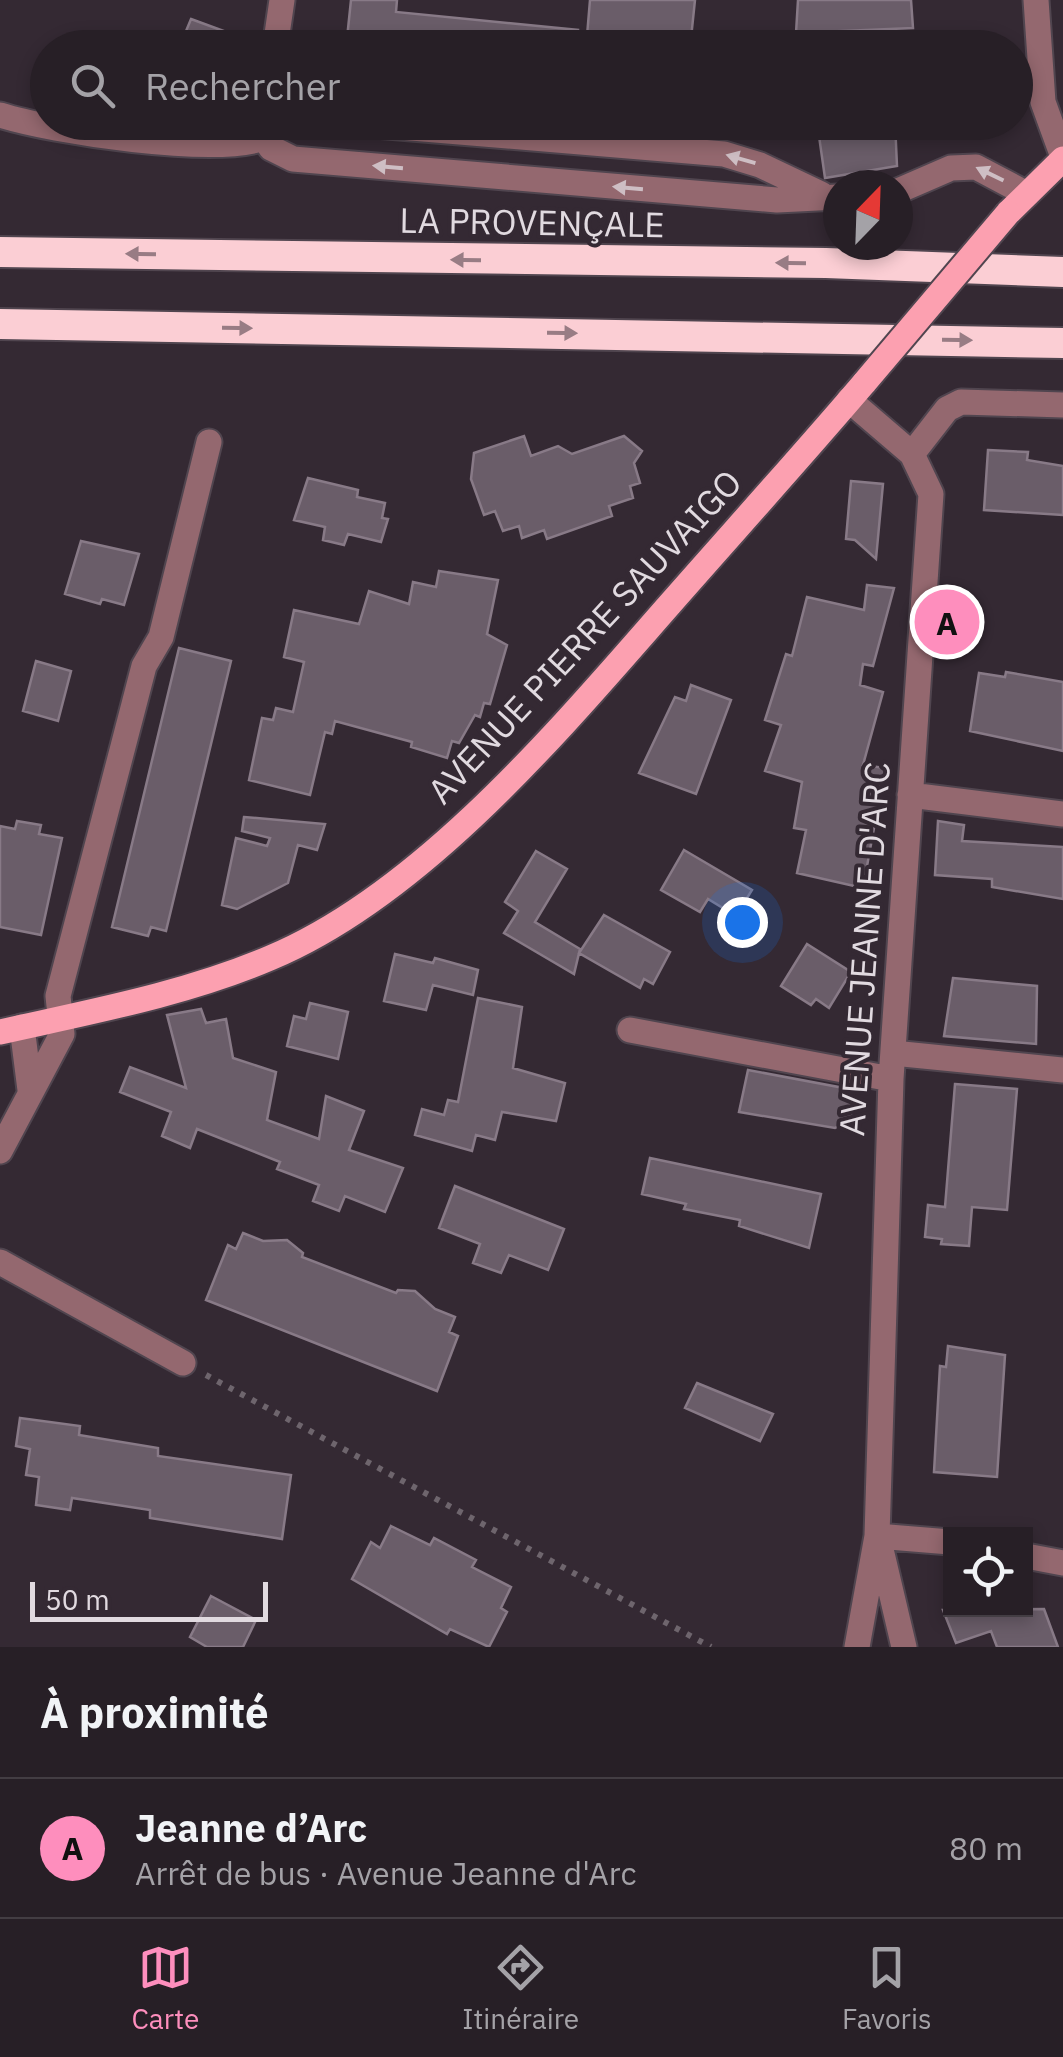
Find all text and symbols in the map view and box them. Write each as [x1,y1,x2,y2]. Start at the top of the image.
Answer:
search box [30,30,1033,140]
icon: search [65,58,120,113]
text: Rechercher [145,61,340,110]
one-way arrow [725,151,756,166]
one-way arrow [372,158,404,174]
one-way arrow [976,166,1005,183]
north arrow [823,170,913,260]
one-way arrow [612,179,644,195]
street label: LA PROVENÇALE [399,197,665,247]
one-way arrow [124,246,156,262]
one-way arrow [449,251,481,267]
one-way arrow [774,255,806,271]
one-way arrow [222,321,254,337]
one-way arrow [547,326,579,342]
one-way arrow [942,332,974,348]
street label: AVENUE PIERRE SAUVAIGO [417,460,751,813]
pin: A [914,584,980,660]
street label: AVENUE JEANNE D'ARC [828,760,900,1137]
your location [717,897,768,948]
map controls [943,1527,1033,1617]
button: locate [943,1527,1033,1617]
scale bar [30,1577,268,1622]
text: 50 m [45,1581,110,1618]
text: À proximité [40,1685,269,1740]
text: Jeanne d’Arc [135,1803,367,1852]
text: A [62,1827,83,1869]
text: 80 m [949,1827,1023,1869]
text: Arrêt de bus · Avenue Jeanne d'Arc [135,1852,636,1894]
tab: Carte [131,1940,199,2037]
tab: Itinéraire [462,1940,579,2037]
tab: Favoris [842,1940,932,2037]

